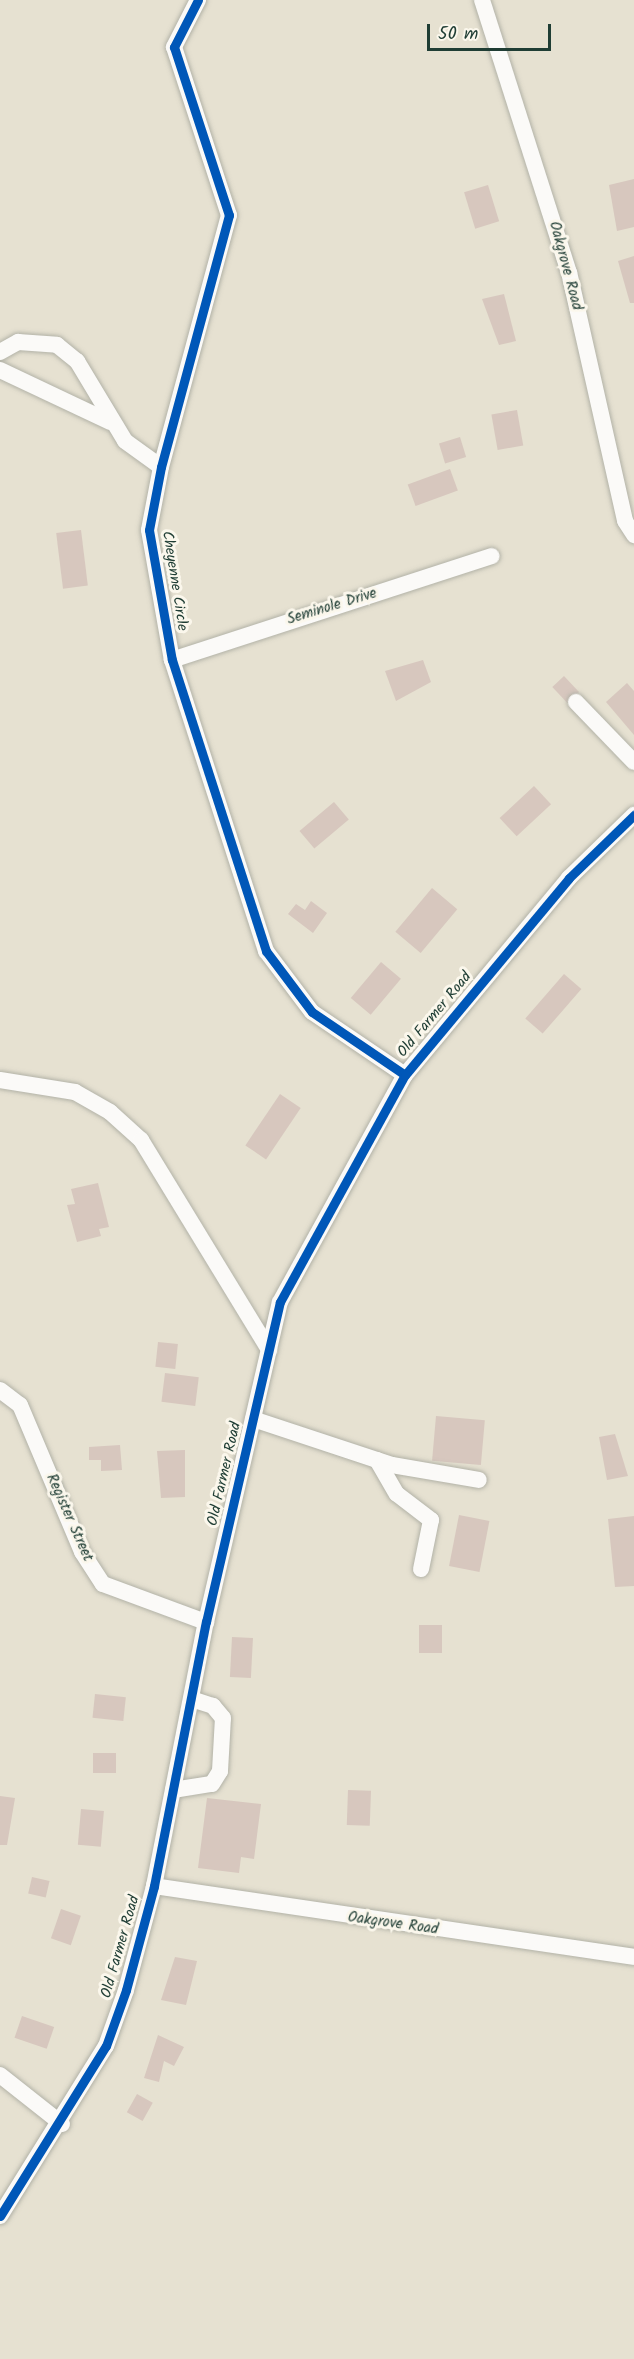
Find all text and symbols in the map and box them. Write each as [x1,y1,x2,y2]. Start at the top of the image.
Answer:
scale bar [430,12,554,50]
text: 50 m [438,20,478,49]
street label: Oakgrove Road [544,220,586,312]
street label: Cheyenne Circle [157,530,191,632]
street label: Seminole Drive [285,585,379,629]
street label: Old Farmer Road [394,969,476,1061]
street label: Old Farmer Road [204,1420,246,1528]
street label: Register Street [42,1471,96,1565]
street label: Old Farmer Road [98,1894,144,2000]
street label: Oakgrove Road [347,1909,439,1939]

